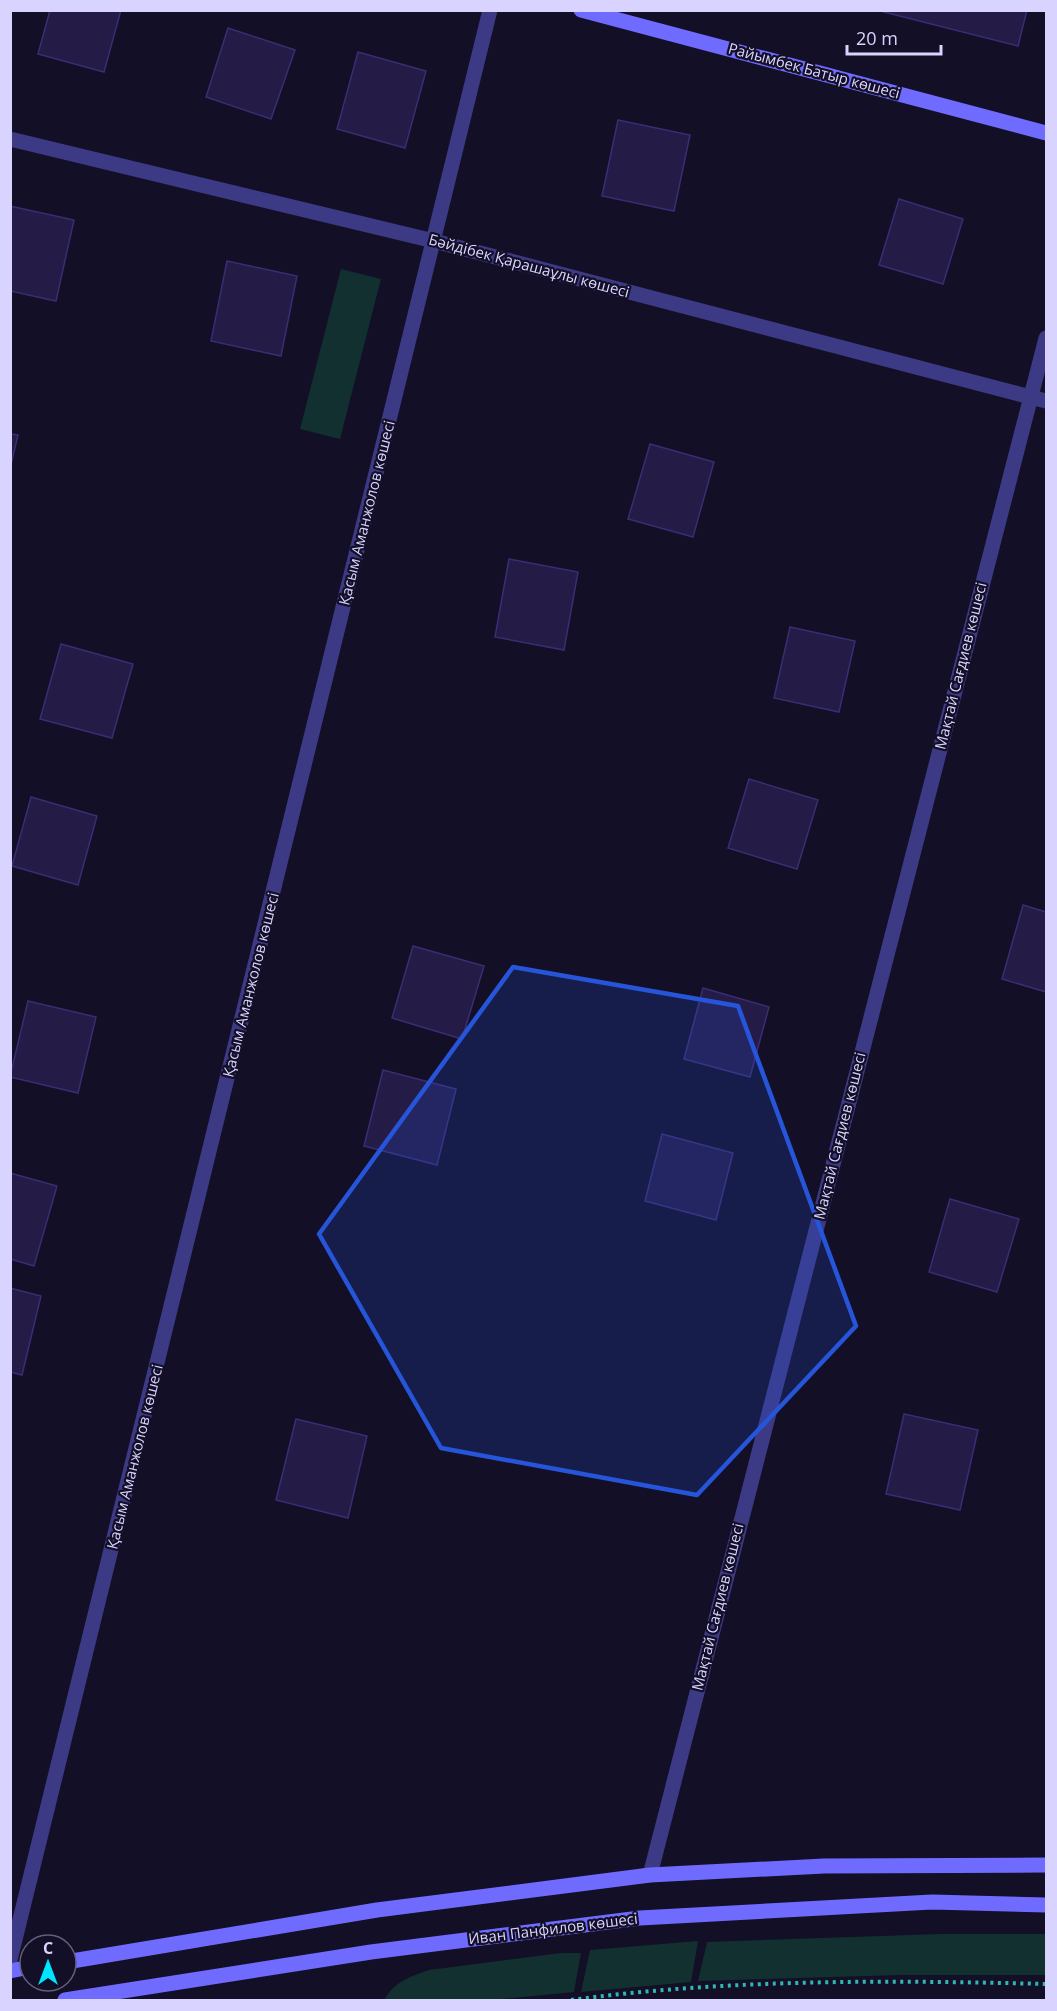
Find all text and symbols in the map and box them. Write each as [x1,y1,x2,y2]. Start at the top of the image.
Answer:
scale bar [847,18,942,56]
text: 20 m [856,26,898,50]
street label: Райымбек Батыр көшесі [726,37,902,103]
street label: Бәйдібек Қарашаұлы көшесі [427,229,632,301]
street label: Қасым Аманжолов көшесі [333,418,399,607]
street label: Мақтай Сағдиев көшесі [930,580,991,751]
street label: Қасым Аманжолов көшесі [217,890,283,1079]
street label: Мақтай Сағдиев көшесі [809,1050,870,1221]
street label: Қасым Аманжолов көшесі [101,1362,167,1551]
street label: Мақтай Сағдиев көшесі [687,1521,748,1692]
street label: Иван Панфилов көшесі [467,1908,639,1948]
north arrow [18,1933,78,1993]
text: С [43,1937,53,1959]

